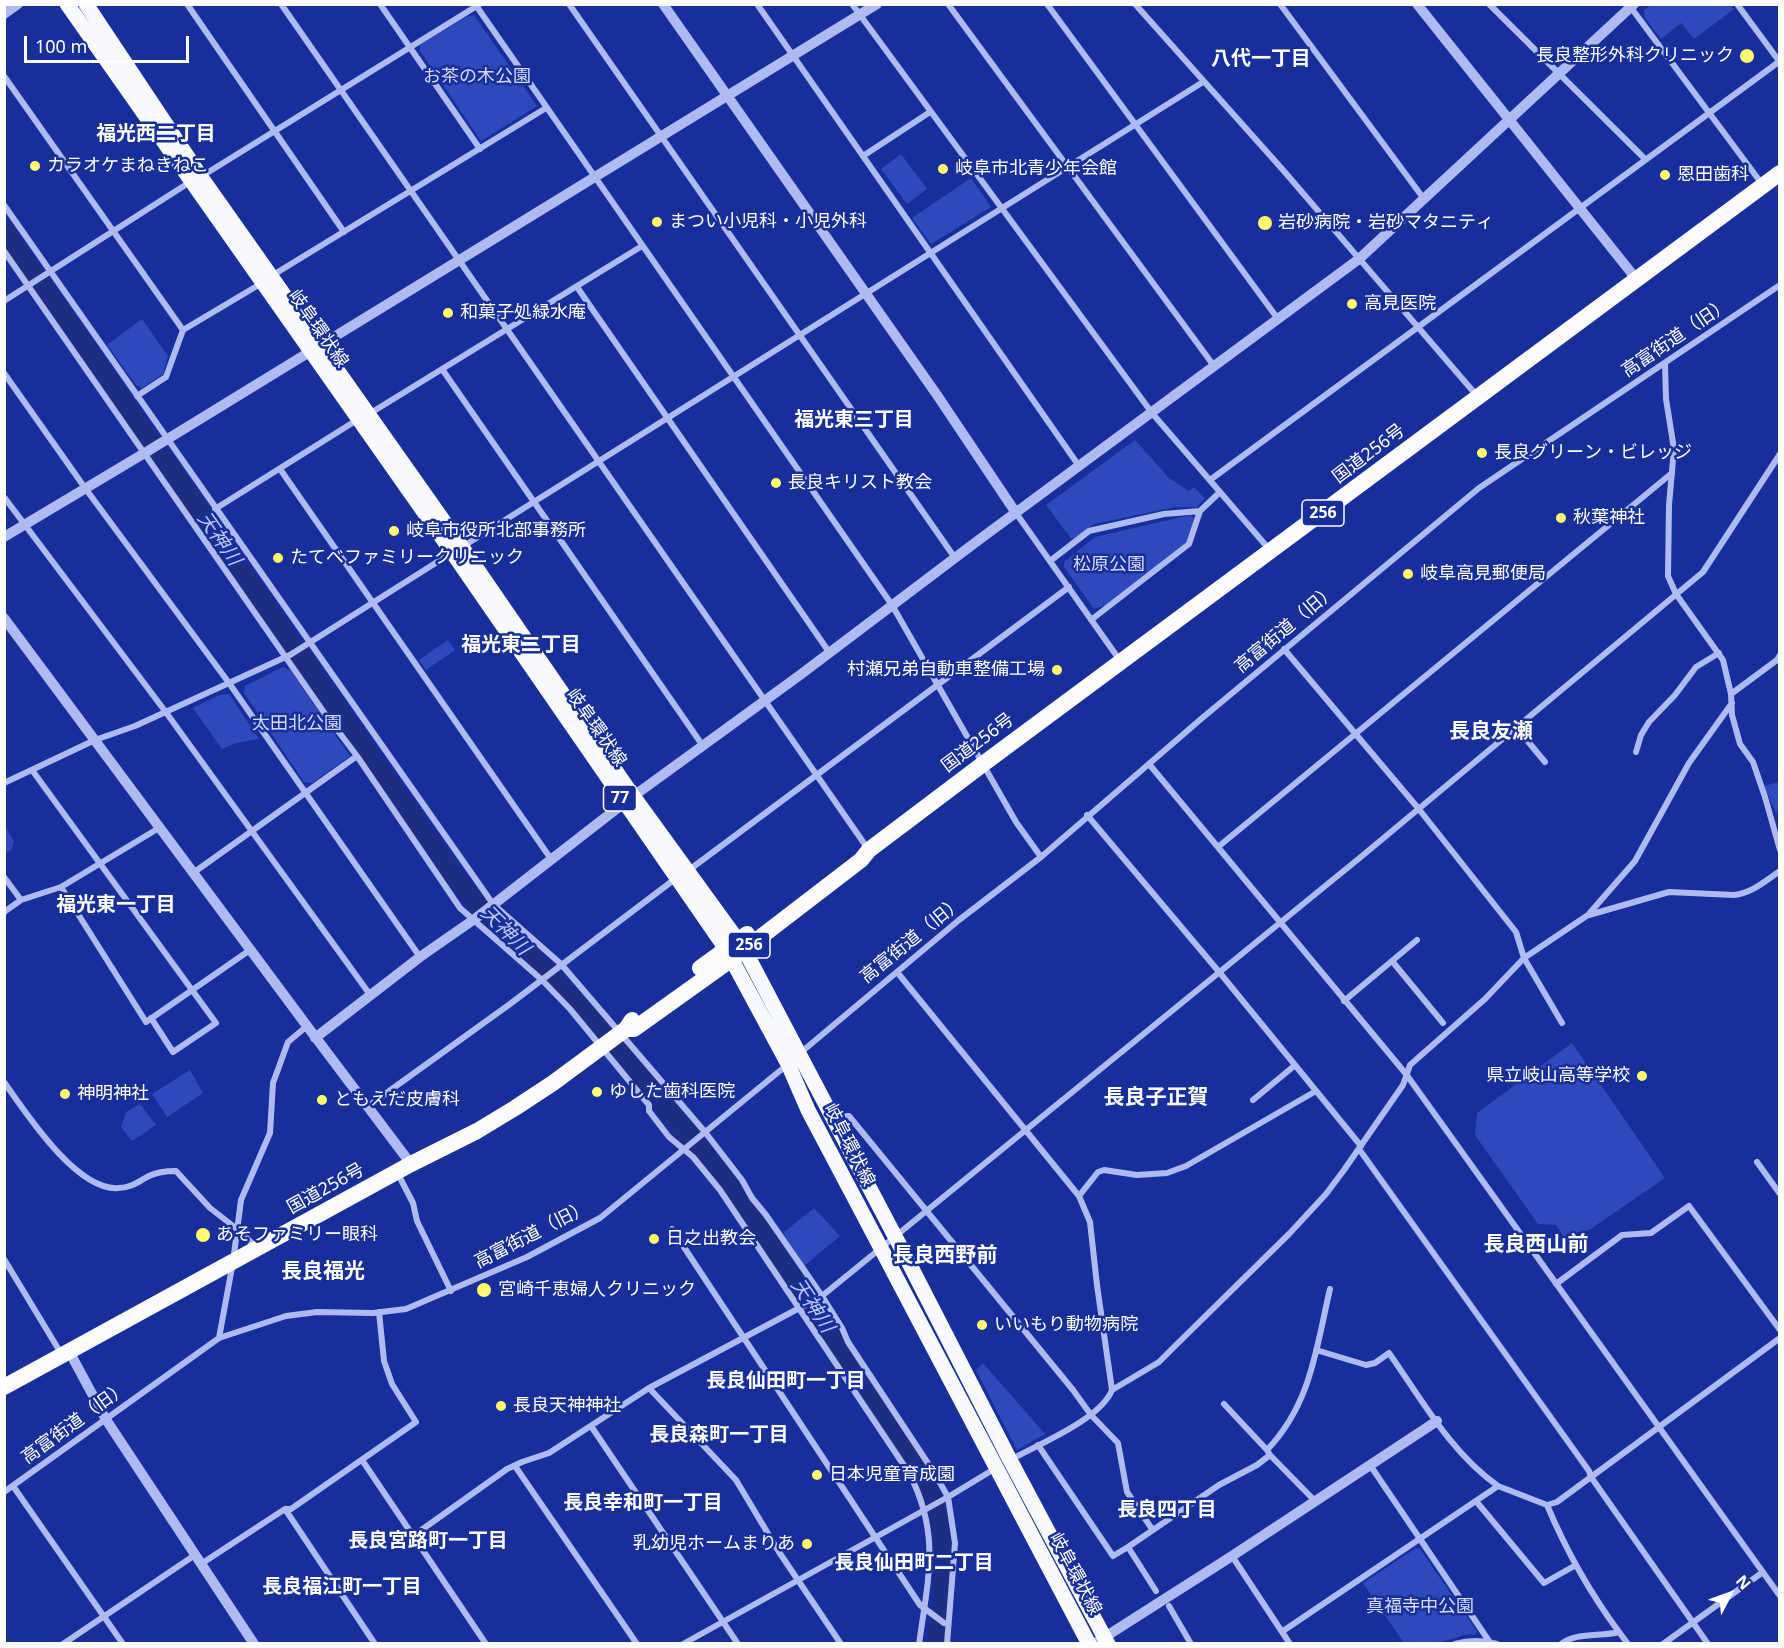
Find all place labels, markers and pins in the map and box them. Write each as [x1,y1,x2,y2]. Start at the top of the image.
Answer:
place label: 長良整形外科クリニック [1536,45,1734,67]
marker: 長良整形外科クリニック [1738,47,1756,65]
place label: カラオケまねきねこ [47,155,209,177]
place label: 岐阜市北青少年会館 [955,158,1117,180]
marker: カラオケまねきねこ [28,159,42,173]
marker: 岐阜市北青少年会館 [936,162,950,176]
place label: 恩田歯科 [1677,164,1749,186]
marker: 恩田歯科 [1658,168,1672,182]
place label: まつい小児科・小児外科 [669,211,867,233]
place label: 岩砂病院・岩砂マタニティ [1278,212,1494,234]
marker: 岩砂病院・岩砂マタニティ [1256,214,1274,232]
marker: まつい小児科・小児外科 [650,215,664,229]
place label: 高見医院 [1364,293,1436,315]
marker: 高見医院 [1345,297,1359,311]
place label: 和菓子処緑水庵 [460,302,586,324]
marker: 和菓子処緑水庵 [441,306,455,320]
place label: 長良グリーン・ビレッジ [1494,442,1692,464]
marker: 長良グリーン・ビレッジ [1475,446,1489,460]
place label: 長良キリスト教会 [788,472,932,494]
marker: 長良キリスト教会 [769,476,783,490]
place label: 秋葉神社 [1573,507,1645,529]
marker: 秋葉神社 [1554,511,1568,525]
place label: 岐阜市役所北部事務所 [406,520,586,542]
marker: 岐阜市役所北部事務所 [387,524,401,538]
place label: たてべファミリークリニック [290,547,524,569]
marker: たてべファミリークリニック [271,551,285,565]
place label: 岐阜高見郵便局 [1420,563,1546,585]
marker: 岐阜高見郵便局 [1401,567,1415,581]
place label: 村瀬兄弟自動車整備工場 [847,659,1045,681]
marker: 村瀬兄弟自動車整備工場 [1050,663,1064,677]
place label: 県立岐山高等学校 [1486,1065,1630,1087]
marker: 県立岐山高等学校 [1635,1069,1649,1083]
place label: ゆした歯科医院 [609,1081,735,1103]
place label: 神明神社 [77,1083,149,1105]
marker: ゆした歯科医院 [590,1085,604,1099]
marker: 神明神社 [58,1087,72,1101]
place label: ともえだ皮膚科 [334,1089,460,1111]
marker: ともえだ皮膚科 [315,1093,329,1107]
place label: あそファミリー眼科 [216,1224,378,1246]
marker: あそファミリー眼科 [194,1226,212,1244]
place label: 日之出教会 [666,1228,756,1250]
marker: 日之出教会 [647,1232,661,1246]
place label: 宮崎千恵婦人クリニック [498,1279,696,1301]
marker: 宮崎千恵婦人クリニック [475,1281,493,1299]
place label: いいもり動物病院 [994,1314,1138,1336]
marker: いいもり動物病院 [975,1318,989,1332]
place label: 長良天神神社 [513,1395,621,1417]
marker: 長良天神神社 [494,1399,508,1413]
place label: 日本児童育成園 [829,1464,955,1486]
marker: 日本児童育成園 [810,1468,824,1482]
place label: 乳幼児ホームまりあ [633,1533,795,1555]
marker: 乳幼児ホームまりあ [800,1537,814,1551]

